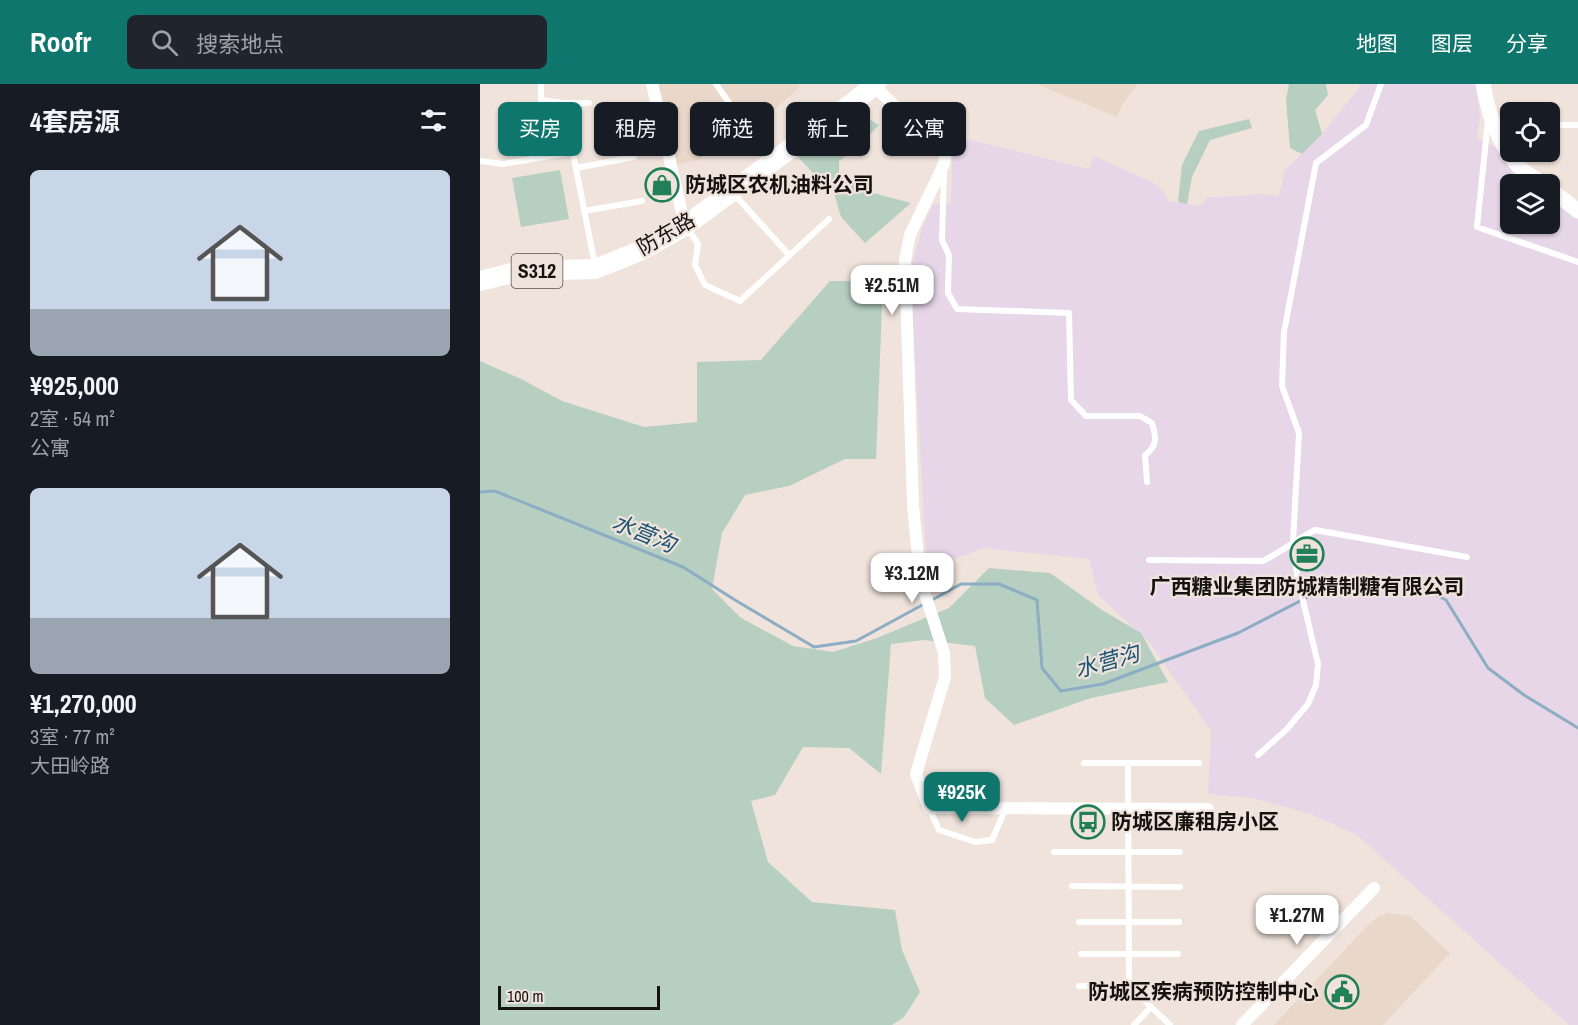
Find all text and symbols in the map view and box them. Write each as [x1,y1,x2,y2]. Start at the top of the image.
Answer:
search box [127,15,547,69]
text: Roofr [30,23,91,61]
icon: search [148,26,181,59]
text: 搜索地点 [196,29,284,59]
text: 地图 [1356,29,1398,58]
text: 图层 [1431,29,1473,58]
text: 分享 [1506,29,1548,58]
chip: 买房 [498,102,582,156]
chip: 租房 [594,102,678,156]
chip: 筛选 [690,102,774,156]
chip: 新上 [786,102,870,156]
chip: 公寓 [882,102,966,156]
map controls [1500,102,1560,234]
button: locate [1500,102,1560,162]
text: 4套房源 [30,104,120,139]
icon: filters [417,104,450,137]
shop icon: 防城区农机油料公司 [644,167,680,203]
place label: 防城区农机油料公司 [685,170,874,199]
button: layers [1500,174,1560,234]
street label: 防东路 [631,205,700,262]
icon: home [186,209,294,317]
road number: S312 [512,254,562,288]
pin: ¥2.51M [843,265,941,316]
text: ¥2.51M [865,271,919,298]
text: ¥925,000 [30,368,119,403]
text: 2室 · 54 m² [30,405,115,432]
text: 公寓 [30,434,70,461]
water label: 水营沟 [608,507,682,560]
icon: home [186,527,294,635]
office icon: 广西糖业集团防城精制糖有限公司 [1289,536,1325,572]
pin: ¥3.12M [863,553,961,604]
text: ¥3.12M [885,559,939,586]
place label: 广西糖业集团防城精制糖有限公司 [1150,572,1465,601]
water label: 水营沟 [1071,637,1145,685]
text: ¥1,270,000 [30,686,137,721]
text: 3室 · 77 m² [30,723,115,750]
text: 大田岭路 [30,752,110,779]
pin: ¥925K [920,772,1004,823]
text: ¥925K [938,778,986,805]
bus stop icon: 防城区廉租房小区 [1070,804,1106,840]
place label: 防城区廉租房小区 [1111,807,1279,836]
pin: ¥1.27M [1248,895,1346,946]
text: ¥1.27M [1270,901,1324,928]
public building icon: 防城区疾病预防控制中心 [1324,974,1360,1010]
place label: 防城区疾病预防控制中心 [1088,977,1319,1006]
scale bar [498,983,660,1010]
text: 100 m [507,985,543,1007]

